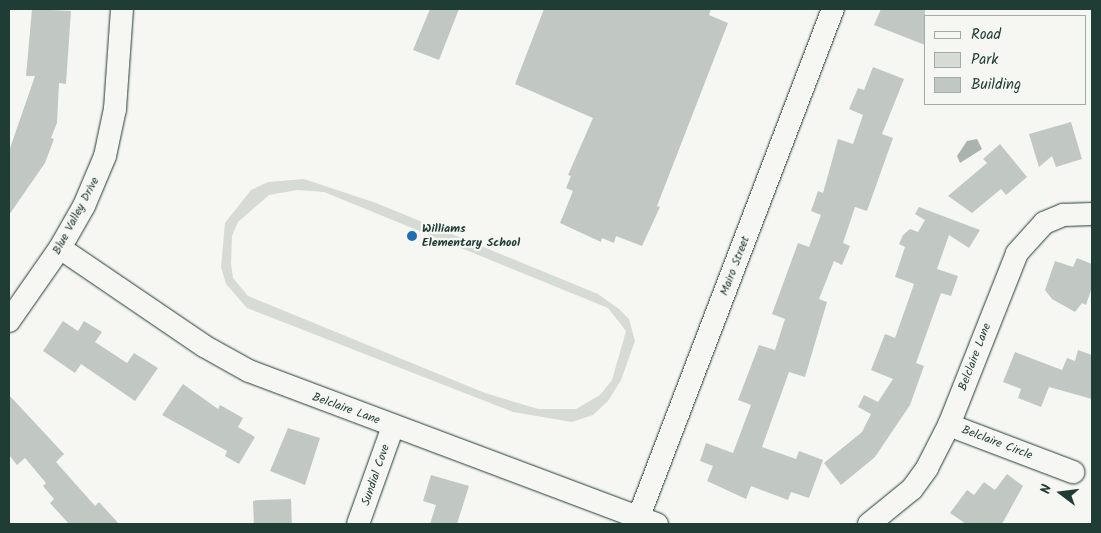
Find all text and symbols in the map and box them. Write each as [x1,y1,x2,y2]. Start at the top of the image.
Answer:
legend [924,15,1086,105]
text: Road [971,23,1001,47]
text: Park [971,48,998,72]
text: Building [971,73,1021,97]
street label: Blue Valley Drive [50,175,102,257]
place label: Williams Elementary School [422,222,520,250]
marker: Williams Elementary School [406,230,418,242]
street label: Mairo Street [717,234,753,298]
street label: Belclaire Lane [956,321,994,393]
street label: Belclaire Lane [310,390,382,428]
street label: Belclaire Circle [960,423,1034,463]
street label: Sundial Cove [359,442,393,508]
north arrow [1036,468,1086,518]
text: N [1035,482,1058,496]

